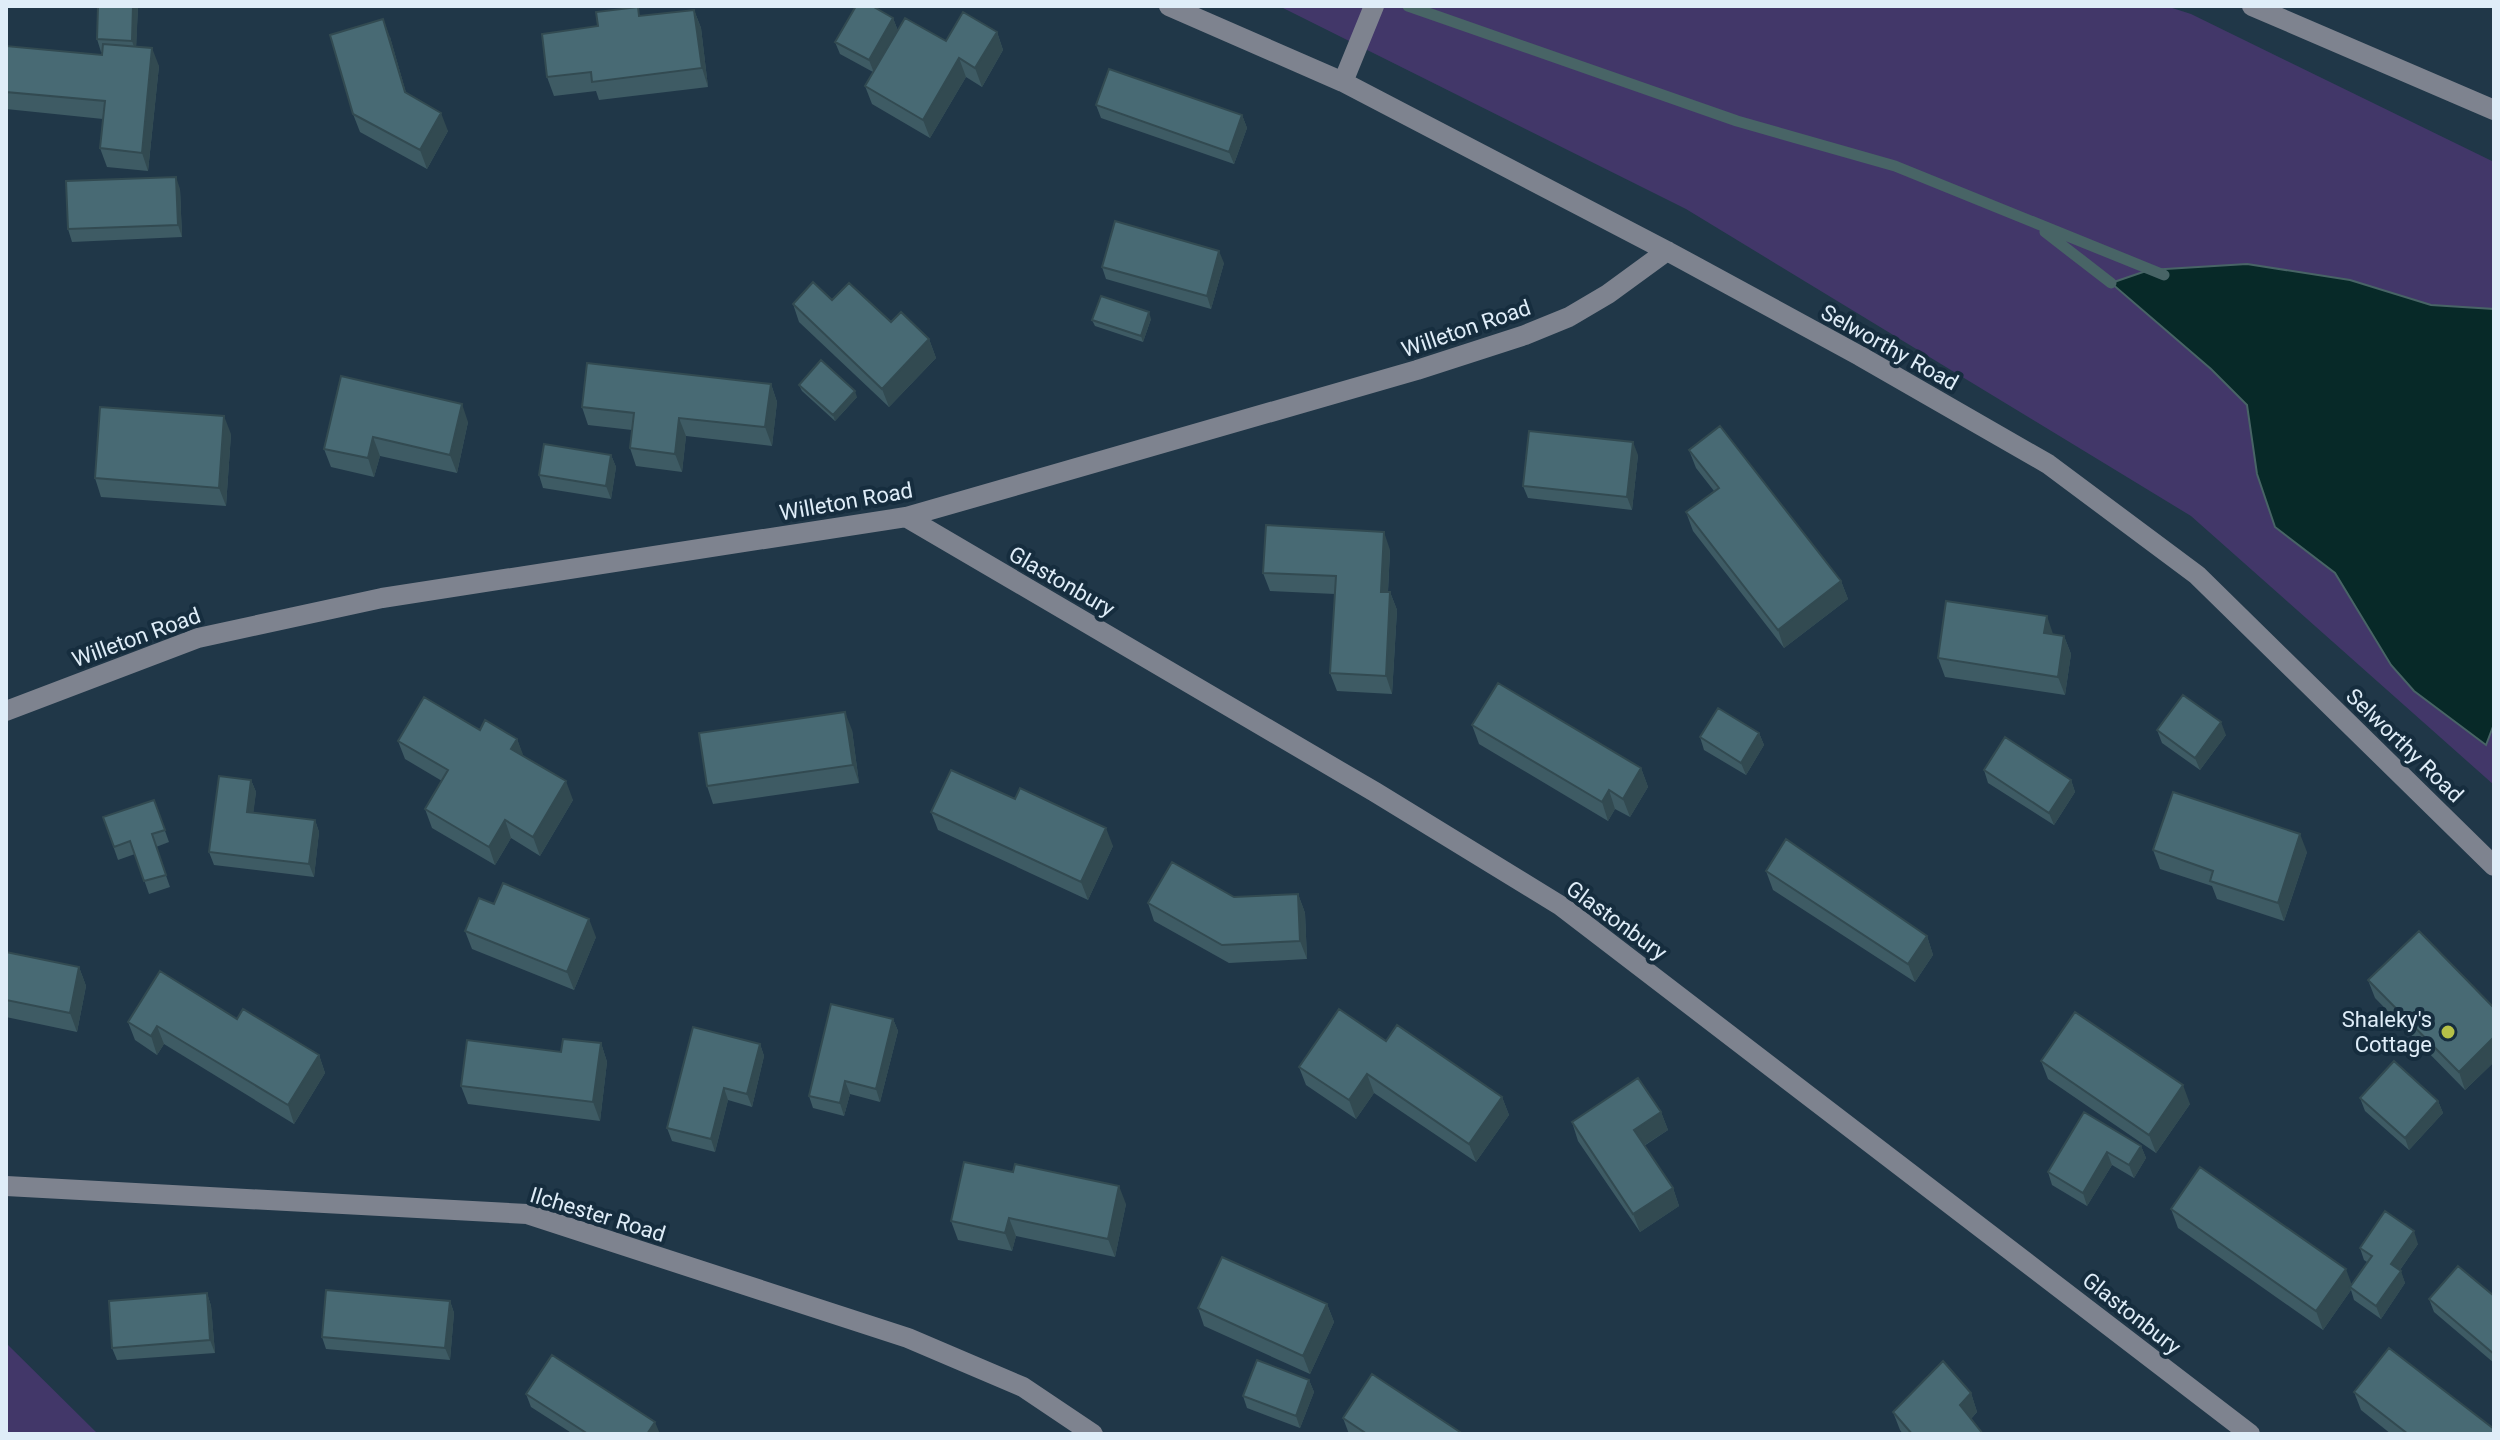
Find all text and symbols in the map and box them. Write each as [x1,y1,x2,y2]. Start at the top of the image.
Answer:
street label: Willeton Road [1398,295,1534,362]
street label: Selworthy Road [1817,299,1963,395]
street label: Willeton Road [778,477,915,526]
street label: Glastonbury [1004,541,1120,622]
street label: Willeton Road [69,603,204,672]
street label: Selworthy Road [2341,683,2468,807]
street label: Glastonbury [1562,876,1672,966]
place label: Shaleky's Cottage [2342,1007,2432,1057]
marker: Shaleky's Cottage [2439,1023,2457,1041]
street label: Ilchester Road [527,1182,669,1247]
street label: Glastonbury [2078,1267,2186,1360]

